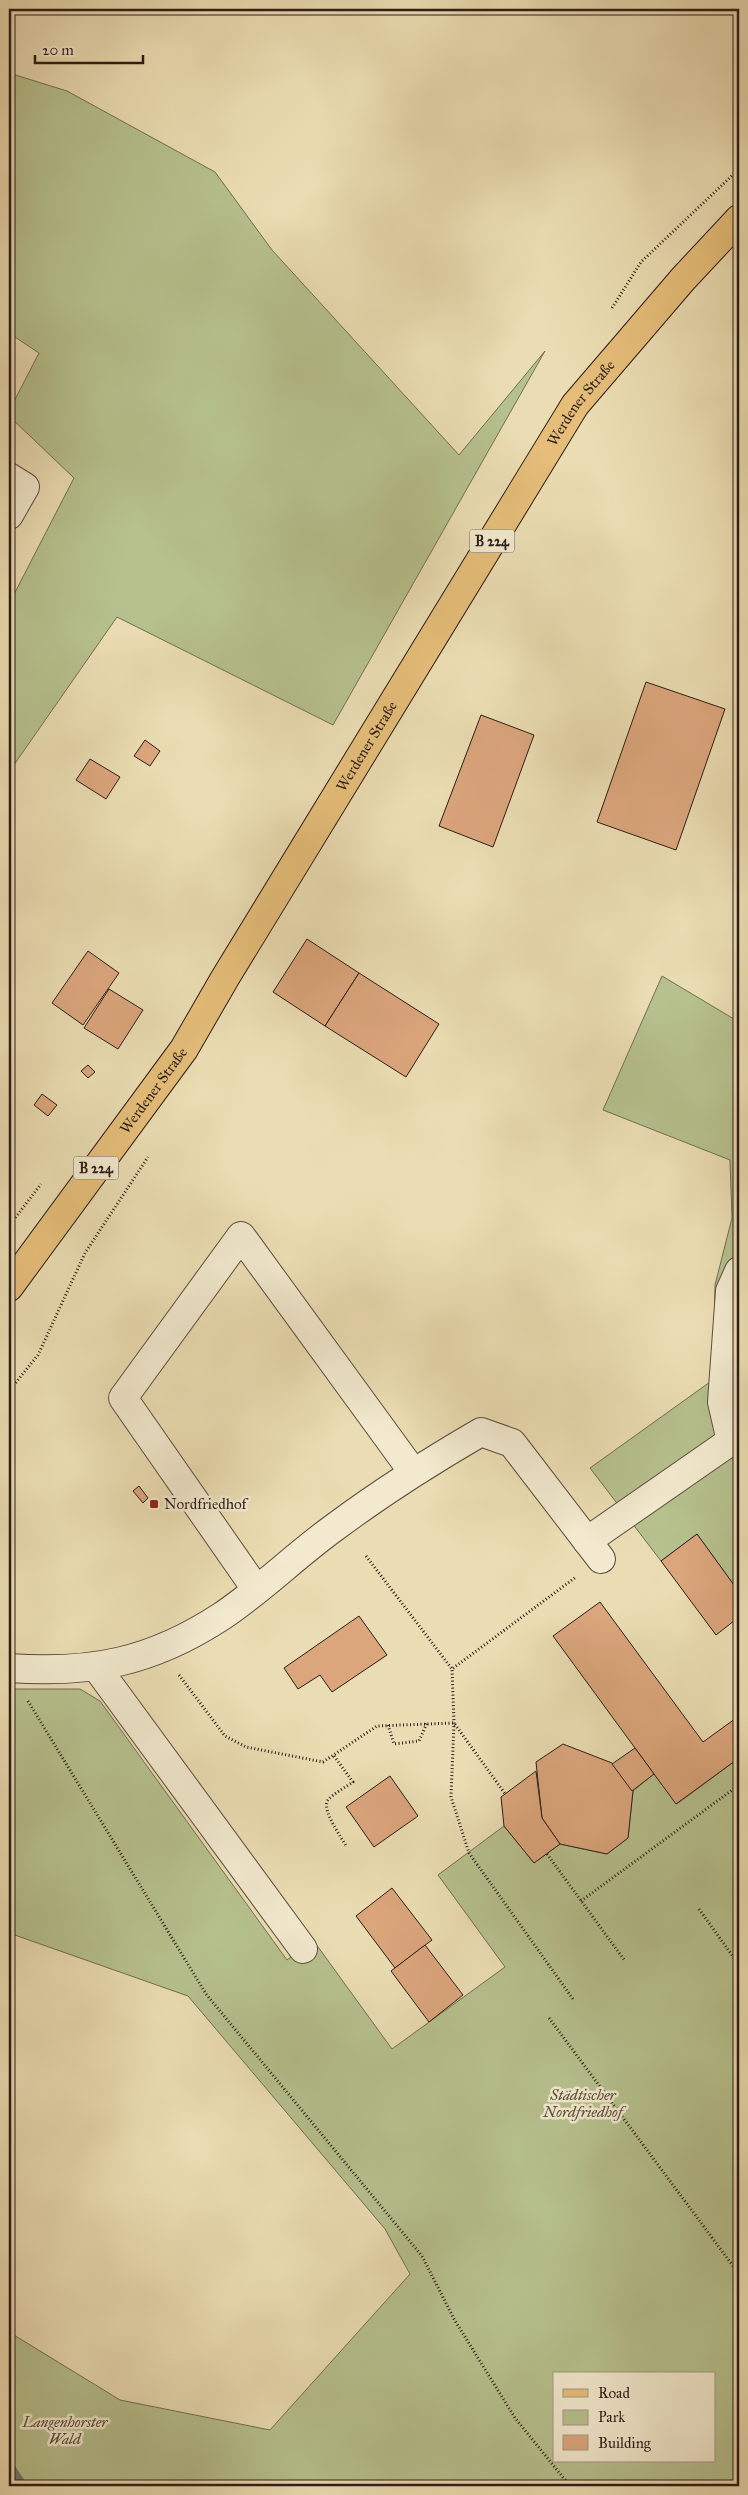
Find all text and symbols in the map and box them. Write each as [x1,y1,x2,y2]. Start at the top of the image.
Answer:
scale bar [35,32,142,64]
text: 20 m [42,41,74,59]
street label: Werdener Straße [543,356,619,449]
road number: B 224 [470,530,514,552]
street label: Werdener Straße [332,698,401,795]
street label: Werdener Straße [116,1044,191,1137]
road number: B 224 [74,1156,118,1180]
place label: Nordfriedhof [164,1495,250,1513]
marker: Nordfriedhof [148,1498,160,1510]
park label: Städtischer Nordfriedhof [542,2086,627,2121]
legend [553,2372,716,2462]
text: Road [598,2384,630,2402]
text: Park [598,2408,625,2426]
park label: Langenhorster Wald [21,2413,108,2448]
text: Building [598,2434,652,2452]

